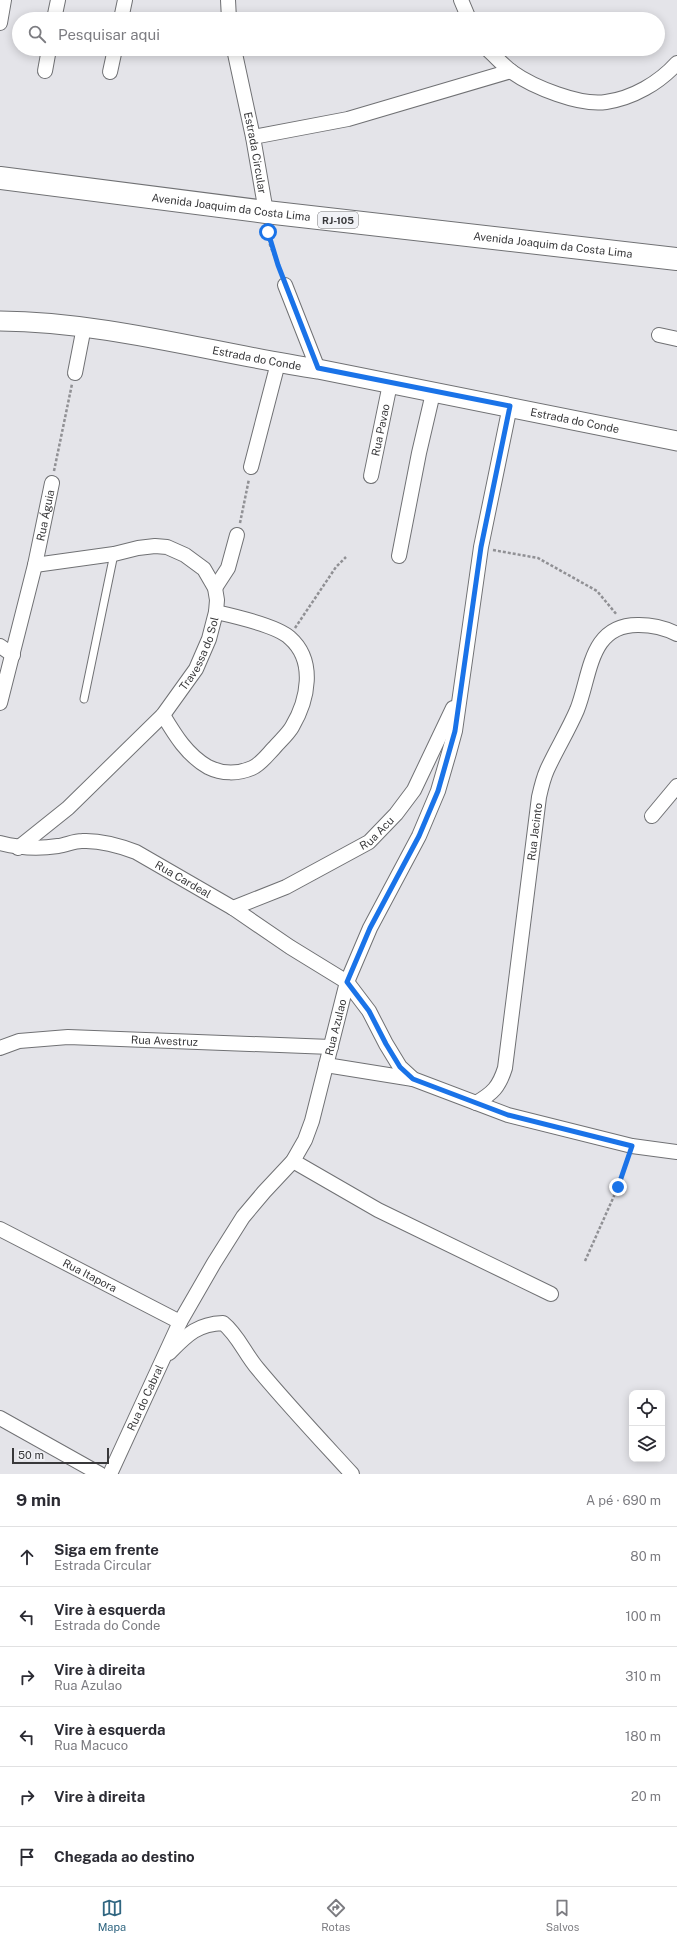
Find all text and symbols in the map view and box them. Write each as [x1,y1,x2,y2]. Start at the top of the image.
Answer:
search box [12,12,665,56]
icon: search [26,23,48,45]
text: Pesquisar aqui [58,26,160,43]
street label: Estrada Circular [242,111,269,195]
street label: Avenida Joaquim da Costa Lima [151,191,311,223]
road number: RJ-105 [318,212,358,228]
route start [259,223,277,241]
street label: Avenida Joaquim da Costa Lima [473,230,633,260]
street label: Estrada do Conde [211,344,302,372]
street label: Rua Pavao [369,403,392,457]
street label: Estrada do Conde [529,406,620,435]
street label: Rua Águia [34,489,56,542]
street label: Travessa do Sol [177,616,221,692]
street label: Rua Jacinto [525,802,544,861]
street label: Rua Acu [358,814,396,852]
street label: Rua Cardeal [153,858,213,900]
street label: Rua Azulao [323,998,348,1057]
street label: Rua Avestruz [131,1033,198,1048]
route end [609,1178,627,1196]
street label: Rua Itapora [61,1257,119,1294]
street label: Rua do Cabral [125,1363,166,1433]
map controls [629,1390,665,1462]
button: locate [629,1390,665,1426]
button: layers [629,1426,665,1462]
scale bar [12,1446,109,1465]
text: 50 m [18,1449,44,1461]
text: 9 min [16,1490,61,1510]
text: A pé · 690 m [586,1493,661,1508]
text: Siga em frente [54,1541,159,1558]
icon: ahead [16,1546,38,1568]
text: 80 m [630,1549,661,1564]
text: Estrada Circular [54,1558,152,1573]
text: Vire à esquerda [54,1601,166,1618]
icon: left [16,1606,38,1628]
text: 100 m [625,1609,661,1624]
text: Estrada do Conde [54,1618,160,1633]
text: Vire à direita [54,1661,145,1678]
icon: right [16,1666,38,1688]
text: 310 m [625,1669,661,1684]
text: Rua Azulao [54,1678,122,1693]
text: Vire à esquerda [54,1721,166,1738]
icon: left [16,1726,38,1748]
text: 180 m [625,1729,661,1744]
text: Rua Macuco [54,1738,128,1753]
icon: right [16,1786,38,1808]
text: Vire à direita [54,1788,145,1805]
text: 20 m [631,1789,661,1804]
icon: arrive [16,1846,38,1868]
text: Chegada ao destino [54,1848,195,1865]
tab: Mapa [98,1897,126,1933]
tab: Rotas [321,1897,350,1933]
tab: Salvos [546,1897,579,1933]

